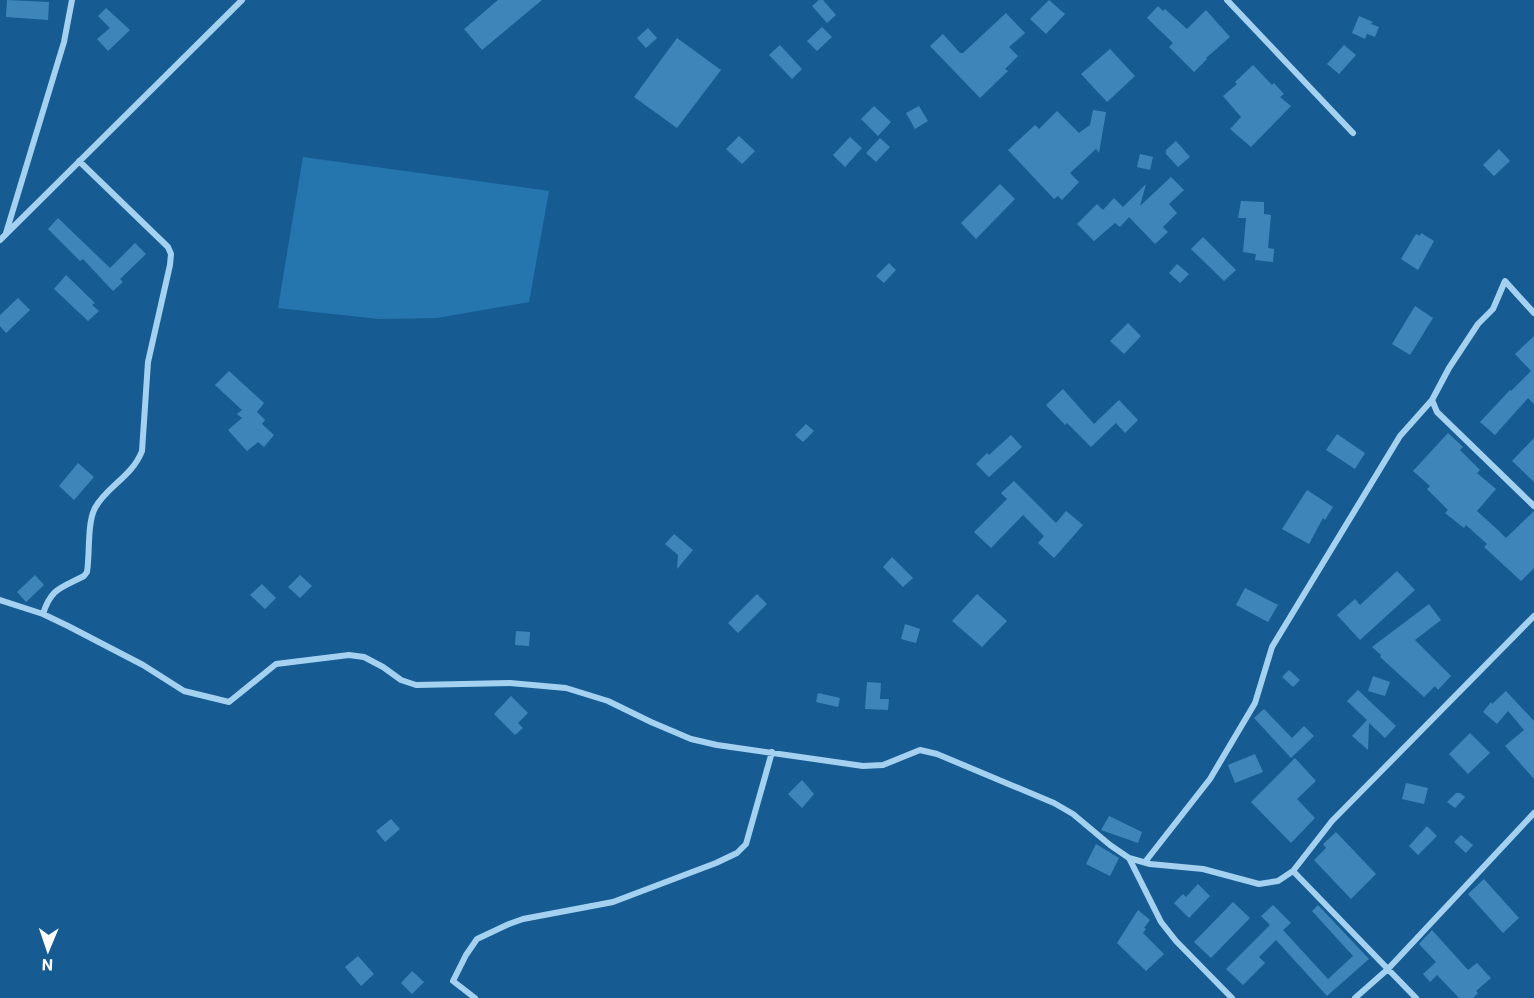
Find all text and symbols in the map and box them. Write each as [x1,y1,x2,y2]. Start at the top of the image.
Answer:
north arrow [18,920,78,980]
text: N [42,955,53,974]

